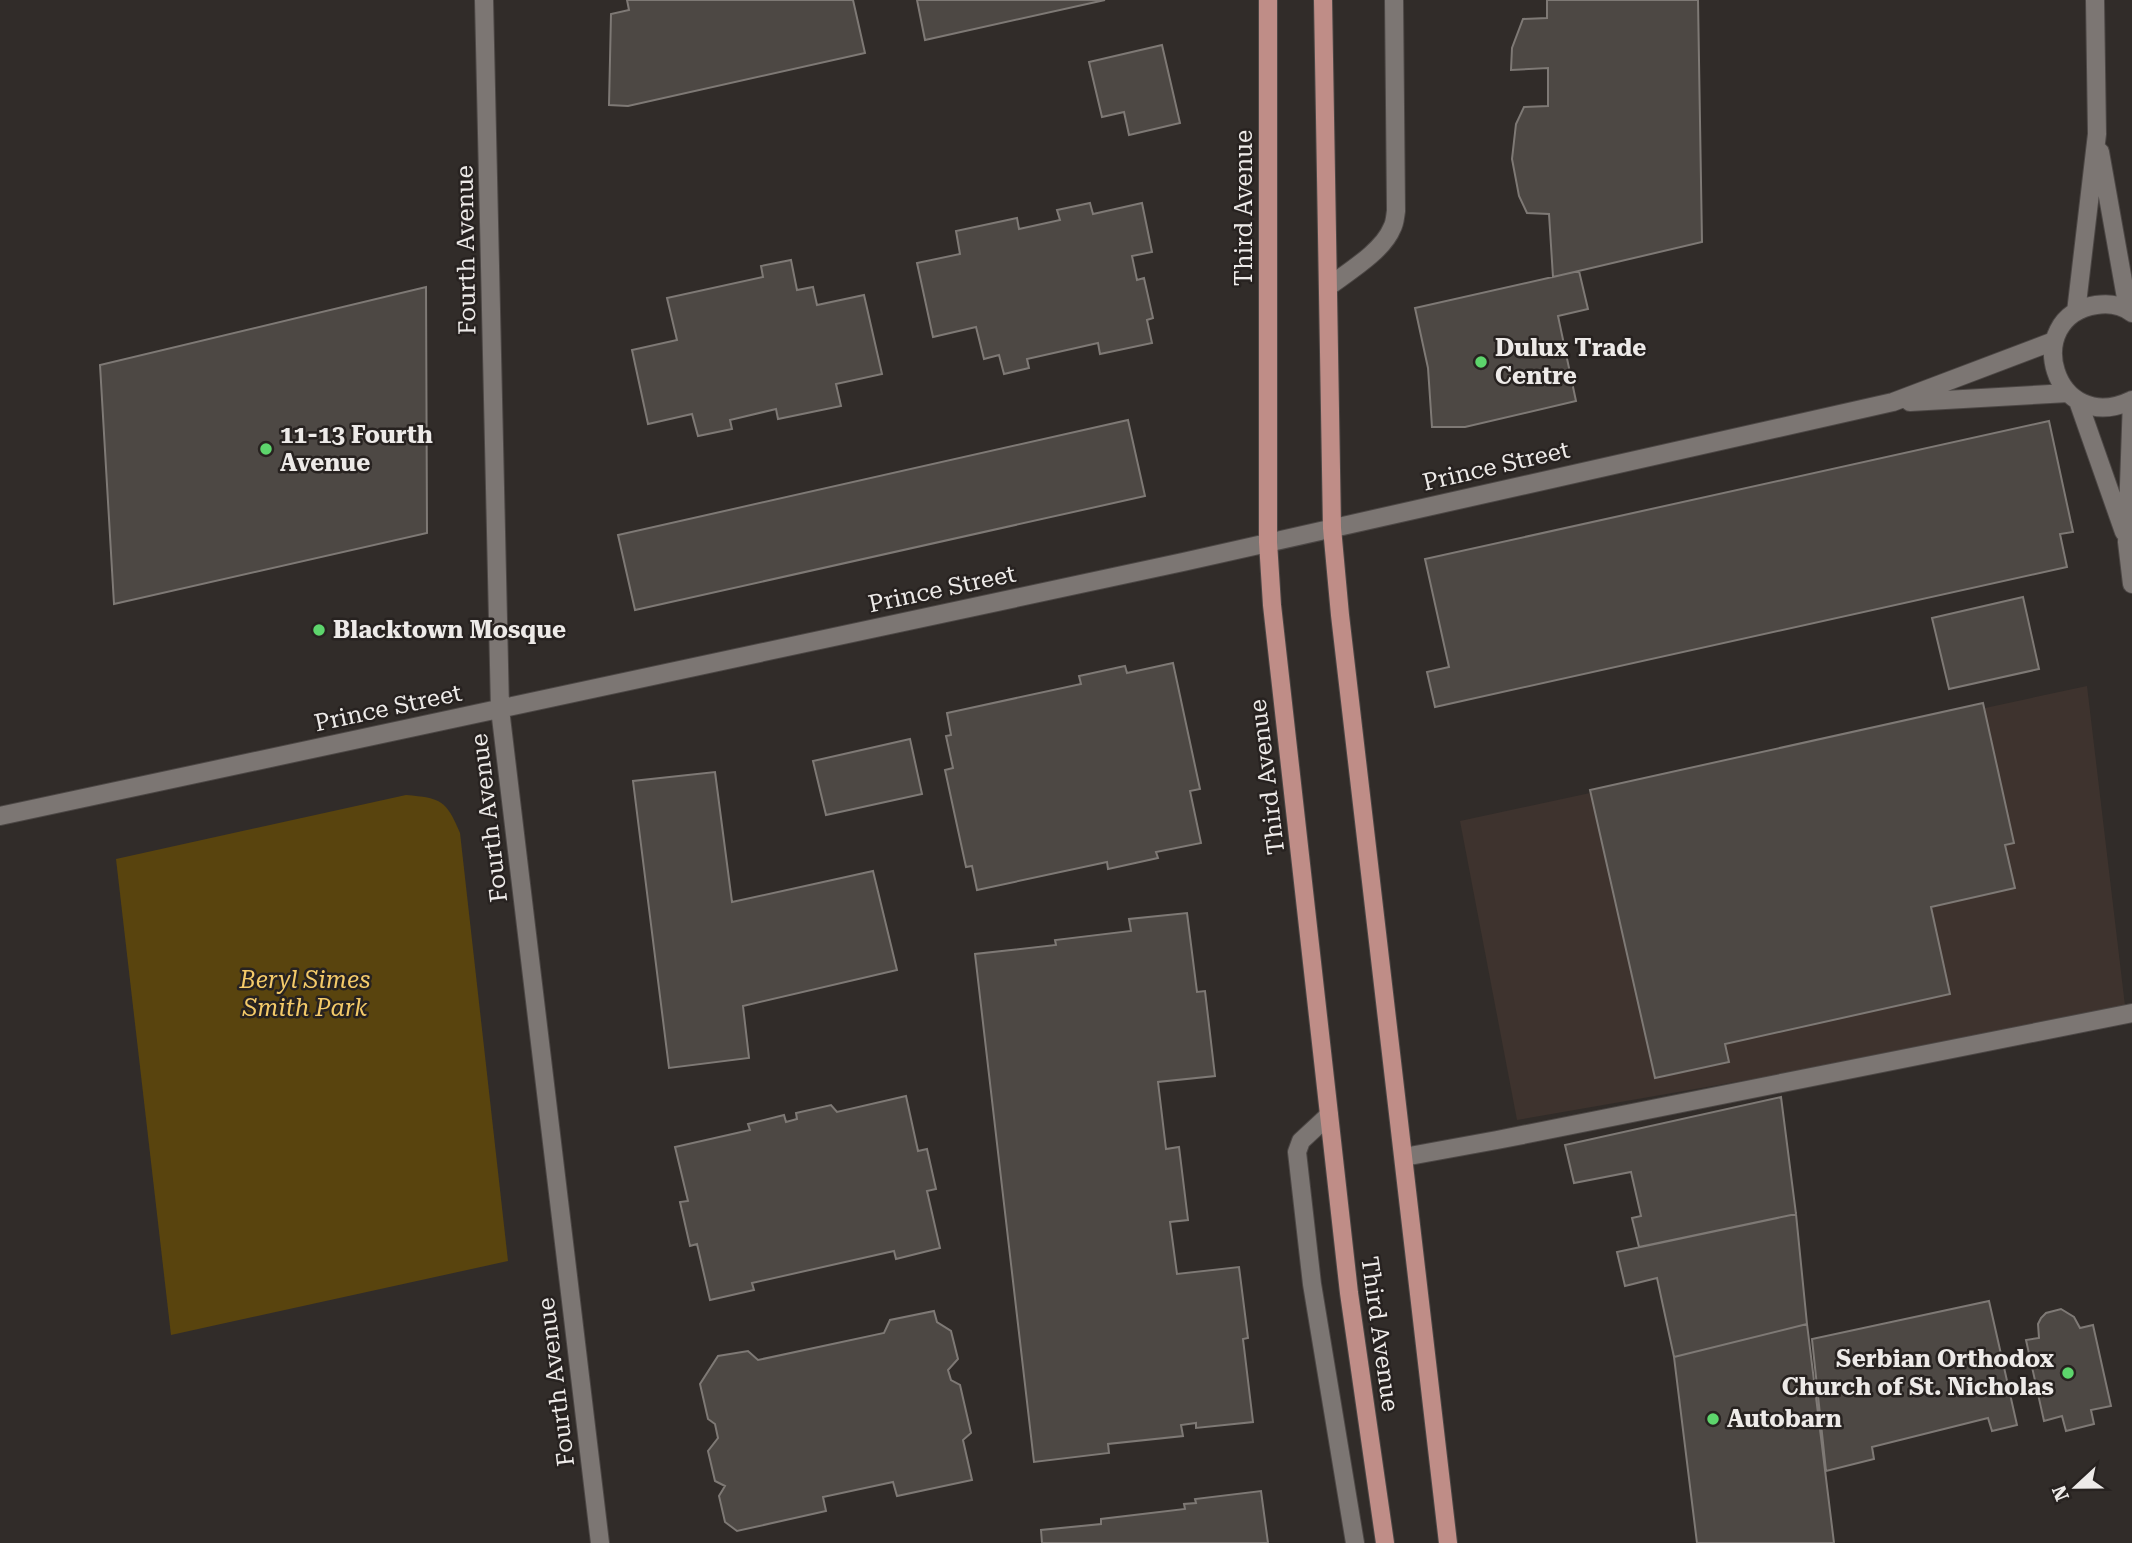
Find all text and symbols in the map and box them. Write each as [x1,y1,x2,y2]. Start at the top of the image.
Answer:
street label: Third Avenue [1230,130,1258,286]
street label: Fourth Avenue [451,165,481,335]
place label: Dulux Trade Centre [1495,334,1646,390]
marker: Dulux Trade Centre [1473,354,1489,370]
place label: 11-13 Fourth Avenue [280,421,433,477]
street label: Prince Street [1420,435,1572,497]
marker: 11-13 Fourth Avenue [258,441,274,457]
street label: Prince Street [866,560,1018,618]
place label: Blacktown Mosque [333,616,566,644]
marker: Blacktown Mosque [311,622,327,638]
street label: Prince Street [312,679,464,737]
street label: Third Avenue [1244,698,1290,856]
street label: Fourth Avenue [465,732,513,904]
park label: Beryl Simes Smith Park [239,966,370,1022]
street label: Third Avenue [1355,1255,1405,1413]
street label: Fourth Avenue [532,1296,580,1468]
place label: Serbian Orthodox Church of St. Nicholas [1782,1345,2054,1401]
marker: Serbian Orthodox Church of St. Nicholas [2060,1365,2076,1381]
place label: Autobarn [1727,1405,1842,1433]
marker: Autobarn [1705,1411,1721,1427]
north arrow [2041,1452,2111,1522]
text: N [2047,1482,2074,1504]

